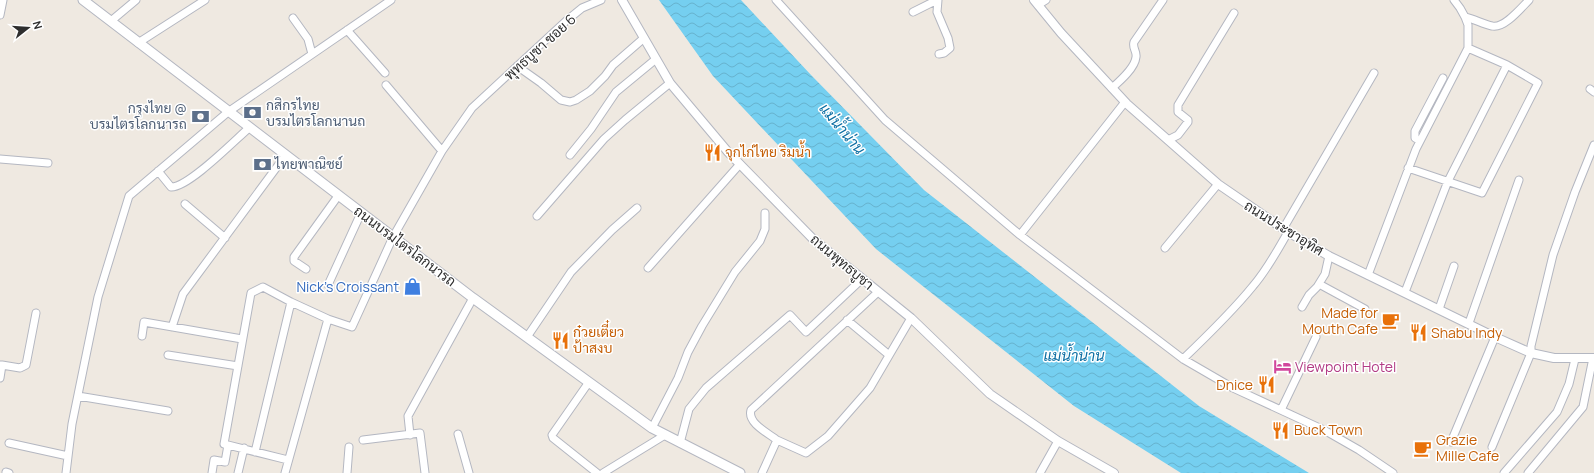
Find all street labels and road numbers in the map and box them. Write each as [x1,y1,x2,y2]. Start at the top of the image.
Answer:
street label: พุทธบูชา ซอย 6 [500,9,580,85]
street label: ถนนประชาอุทิศ [1240,196,1328,260]
street label: ถนนบรมไตรโลกนารถ [350,201,460,290]
street label: ถนนพุทธบูชา [806,230,878,294]

